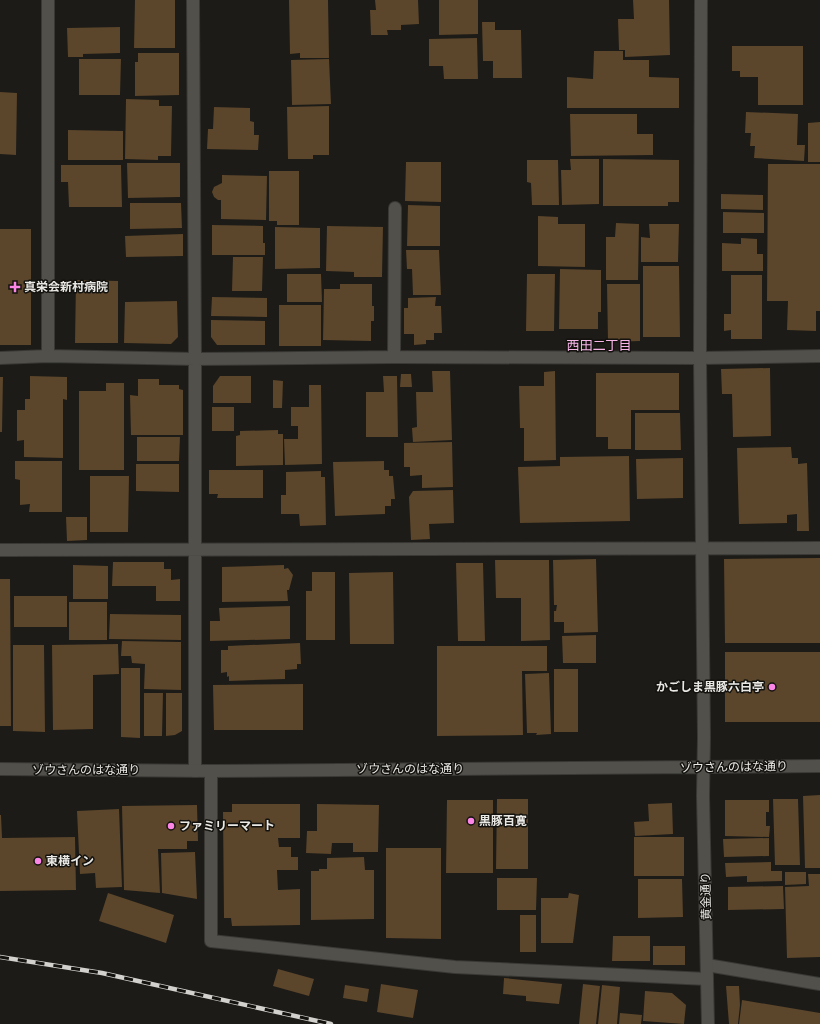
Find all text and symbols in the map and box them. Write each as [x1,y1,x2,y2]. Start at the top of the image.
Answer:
place label: 真栄会新村病院 [24,279,108,295]
marker: 真栄会新村病院 [9,281,21,293]
district label: 西田二丁目 [566,337,632,354]
place label: かごしま黒豚六白亭 [656,679,764,695]
marker: かごしま黒豚六白亭 [767,682,777,692]
street label: ゾウさんのはな通り [680,758,788,776]
street label: ゾウさんのはな通り [356,761,464,777]
street label: ゾウさんのはな通り [32,762,140,778]
place label: 黒豚百寛 [479,813,527,829]
marker: 黒豚百寛 [466,816,476,826]
place label: ファミリーマート [179,818,275,834]
marker: ファミリーマート [166,821,176,831]
place label: 東横イン [46,853,94,869]
marker: 東横イン [33,856,43,866]
street label: 黄金通り [698,872,714,920]

